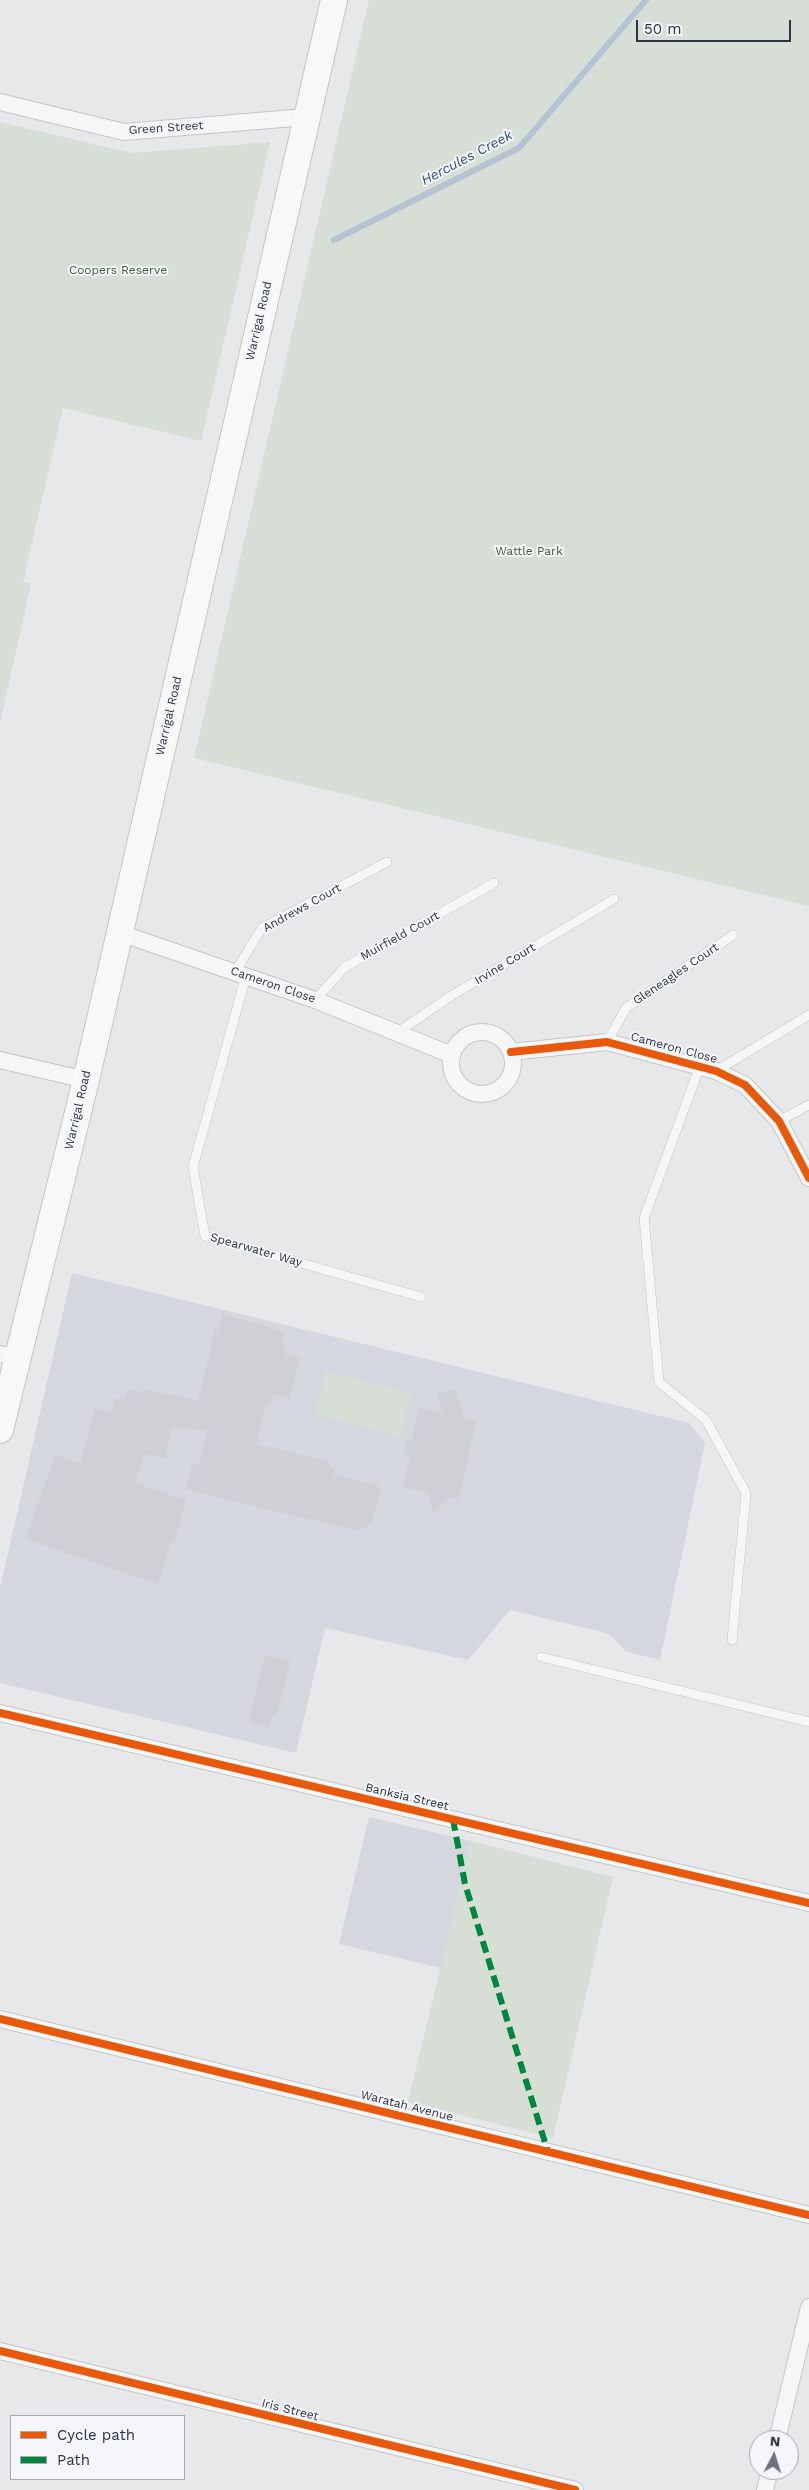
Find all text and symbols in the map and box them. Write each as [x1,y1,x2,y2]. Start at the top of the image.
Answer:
scale bar [639,10,794,42]
text: 50 m [644,20,681,38]
street label: Green Street [128,118,204,138]
water label: Hercules Creek [418,127,516,189]
park label: Coopers Reserve [69,263,167,277]
street label: Warrigal Road [243,280,275,362]
park label: Wattle Park [495,544,563,558]
street label: Warrigal Road [153,675,185,757]
street label: Andrews Court [260,881,344,935]
street label: Muirfield Court [358,908,442,964]
street label: Irvine Court [472,940,538,988]
street label: Gleneagles Court [630,940,722,1008]
street label: Cameron Close [229,964,317,1006]
street label: Cameron Close [629,1030,719,1066]
street label: Warrigal Road [62,1069,94,1151]
street label: Spearwater Way [208,1230,304,1270]
street label: Banksia Street [364,1780,450,1814]
street label: Waratah Avenue [359,2088,455,2124]
street label: Iris Street [260,2396,320,2424]
legend [10,2415,185,2480]
text: Cycle path [57,2426,135,2444]
north arrow [749,2430,799,2480]
text: N [769,2433,781,2449]
text: Path [57,2451,90,2469]

